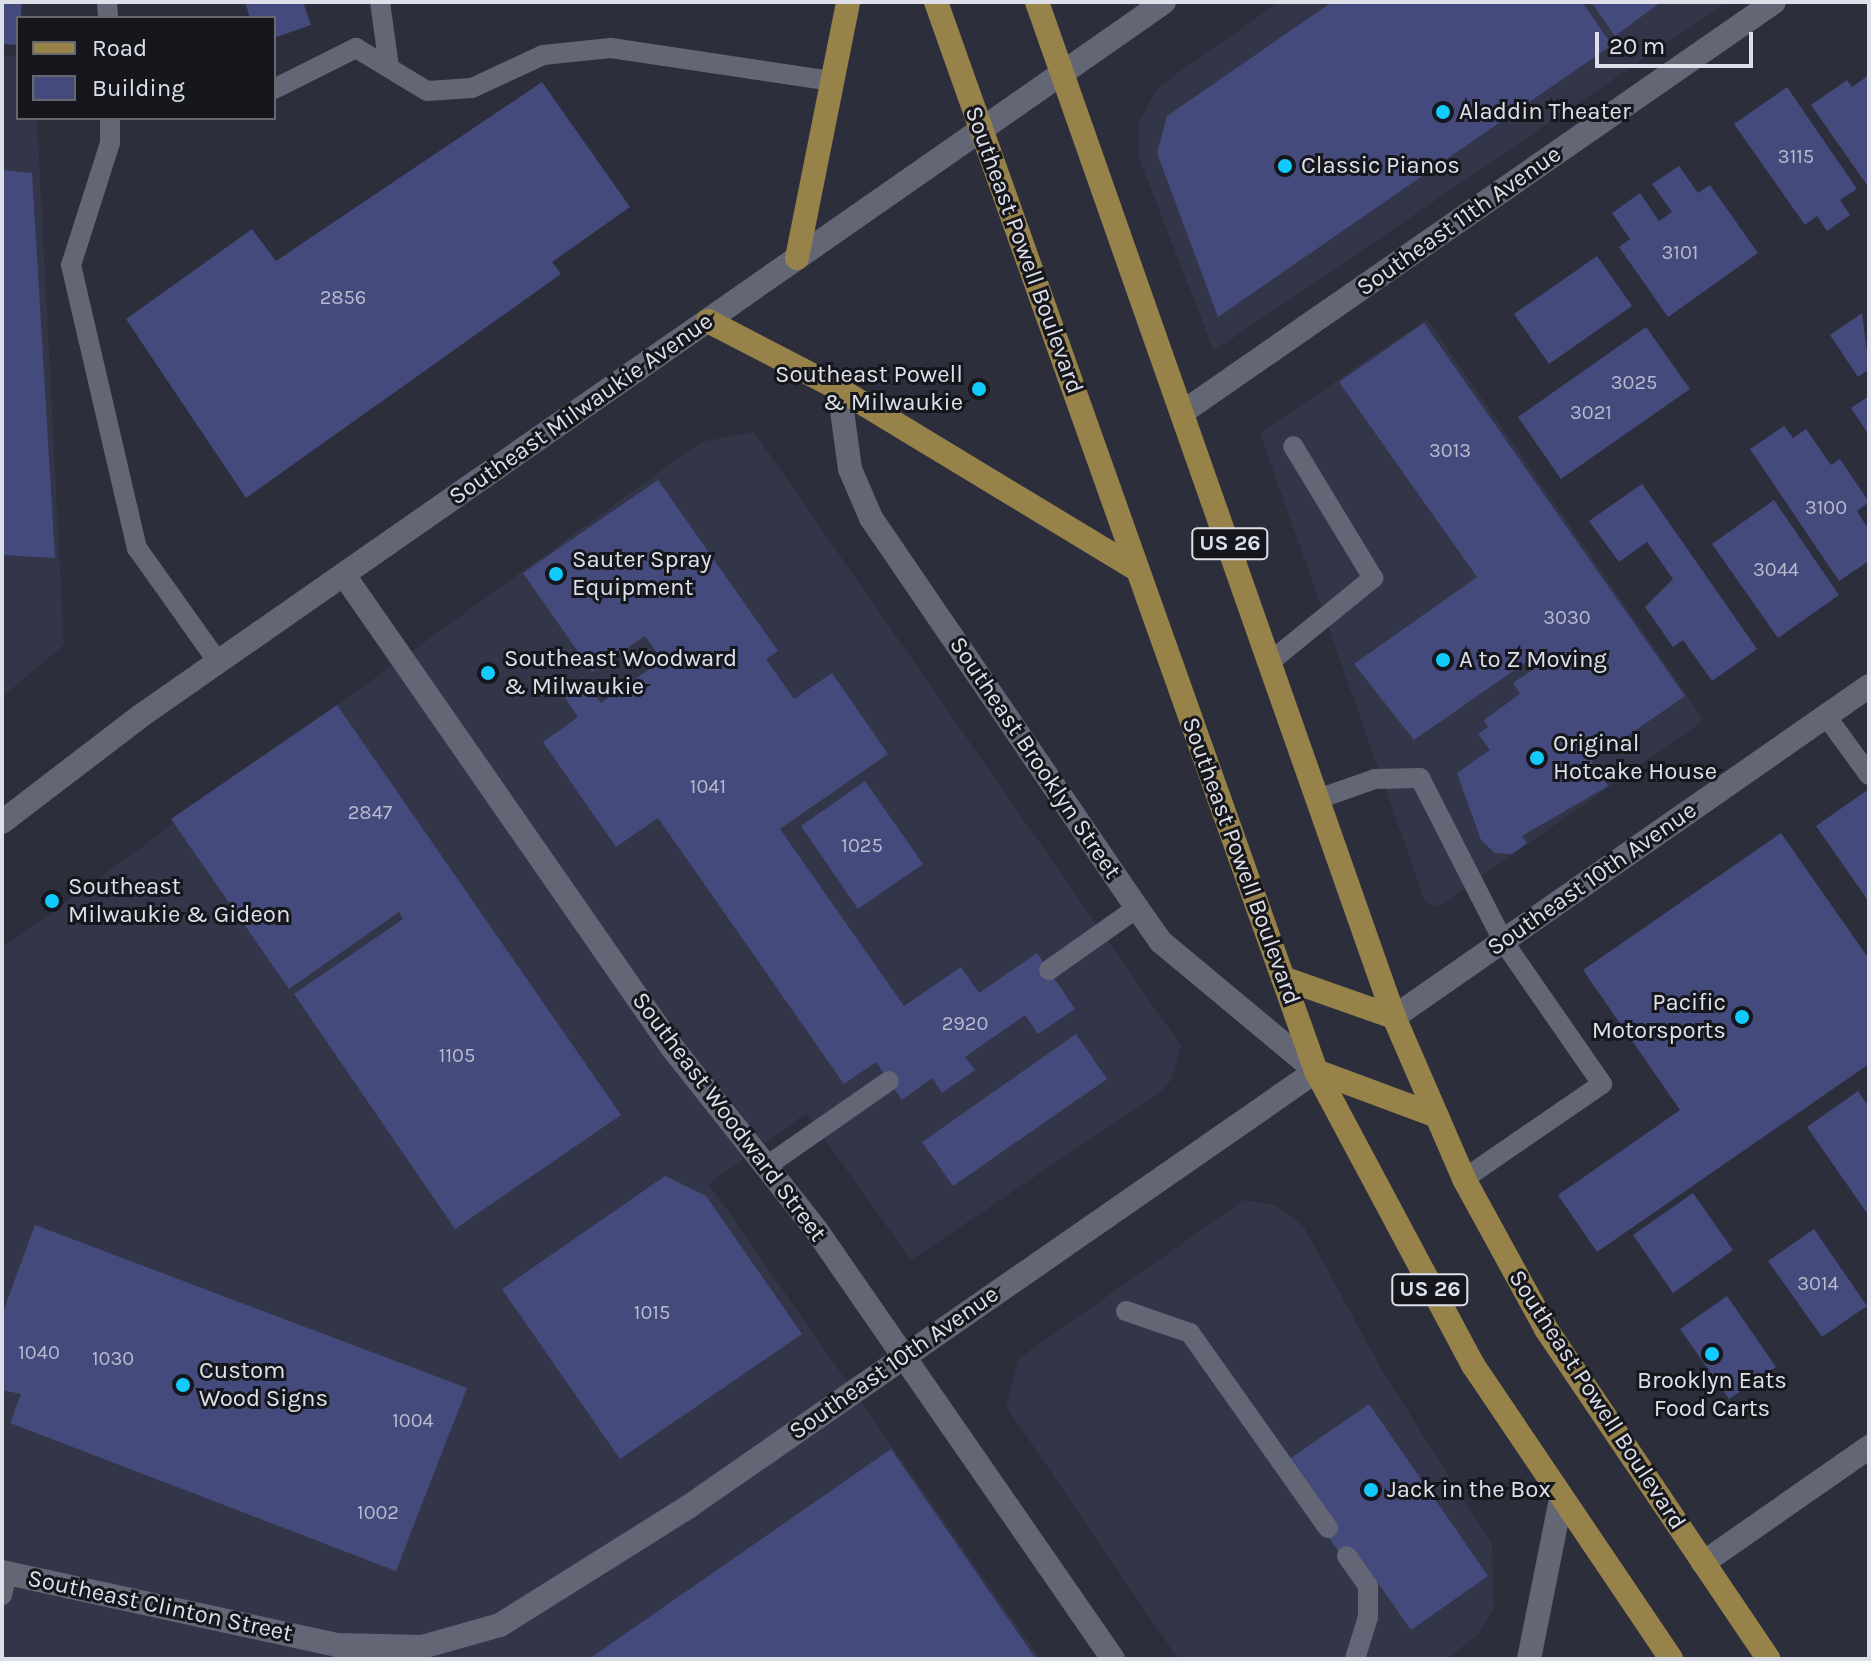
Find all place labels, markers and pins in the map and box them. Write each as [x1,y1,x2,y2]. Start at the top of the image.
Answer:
place label: Aladdin Theater [1459,98,1631,126]
marker: Aladdin Theater [1434,103,1452,121]
place label: Classic Pianos [1301,152,1460,180]
marker: Classic Pianos [1276,157,1294,175]
place label: Southeast Powell & Milwaukie [775,361,963,417]
marker: Southeast Powell & Milwaukie [970,380,988,398]
place label: Sauter Spray Equipment [572,546,712,602]
marker: Sauter Spray Equipment [547,565,565,583]
place label: Southeast Woodward & Milwaukie [504,645,737,701]
place label: A to Z Moving [1459,646,1607,674]
marker: A to Z Moving [1434,651,1452,669]
marker: Southeast Woodward & Milwaukie [479,664,497,682]
place label: Original Hotcake House [1553,730,1717,786]
marker: Original Hotcake House [1528,749,1546,767]
place label: Southeast Milwaukie & Gideon [68,873,290,929]
marker: Southeast Milwaukie & Gideon [43,892,61,910]
place label: Pacific Motorsports [1592,989,1726,1045]
marker: Pacific Motorsports [1733,1008,1751,1026]
marker: Brooklyn Eats Food Carts [1703,1345,1721,1363]
place label: Custom Wood Signs [199,1357,328,1413]
place label: Brooklyn Eats Food Carts [1637,1367,1787,1423]
marker: Custom Wood Signs [174,1376,192,1394]
place label: Jack in the Box [1387,1476,1551,1504]
marker: Jack in the Box [1362,1481,1380,1499]

